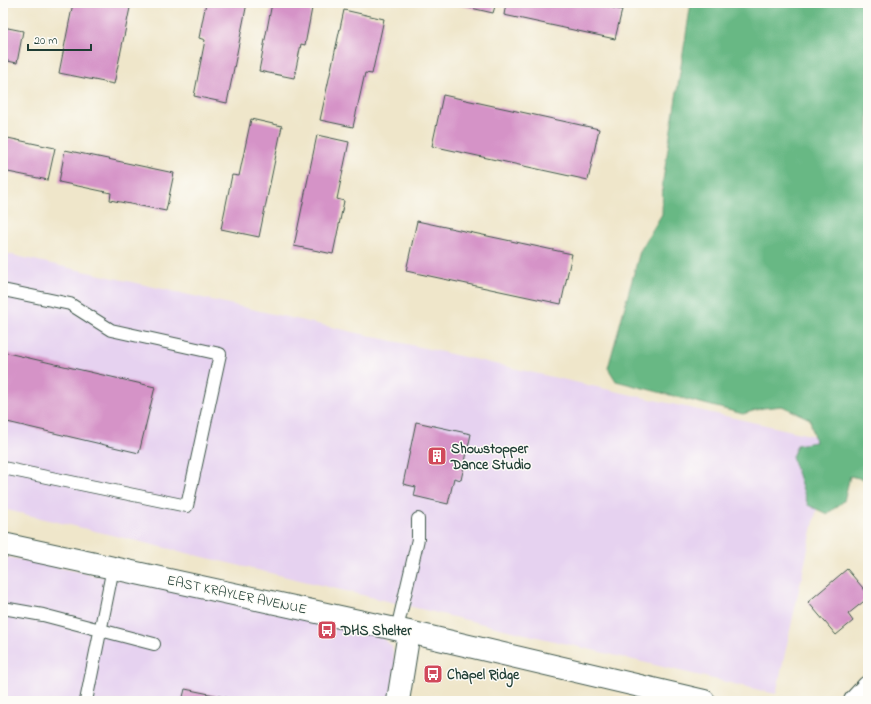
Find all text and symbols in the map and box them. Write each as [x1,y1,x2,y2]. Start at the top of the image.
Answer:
scale bar [28,26,91,52]
text: 20 m [34,32,57,50]
place label: Showstopper Dance Studio [450,439,531,476]
building icon: Showstopper Dance Studio [426,445,448,467]
street label: EAST KRAYLER AVENUE [165,570,309,621]
bus stop icon: DHS Shelter [316,619,338,641]
place label: DHS Shelter [340,621,412,642]
bus stop icon: Chapel Ridge [422,663,444,685]
place label: Chapel Ridge [447,665,520,688]

